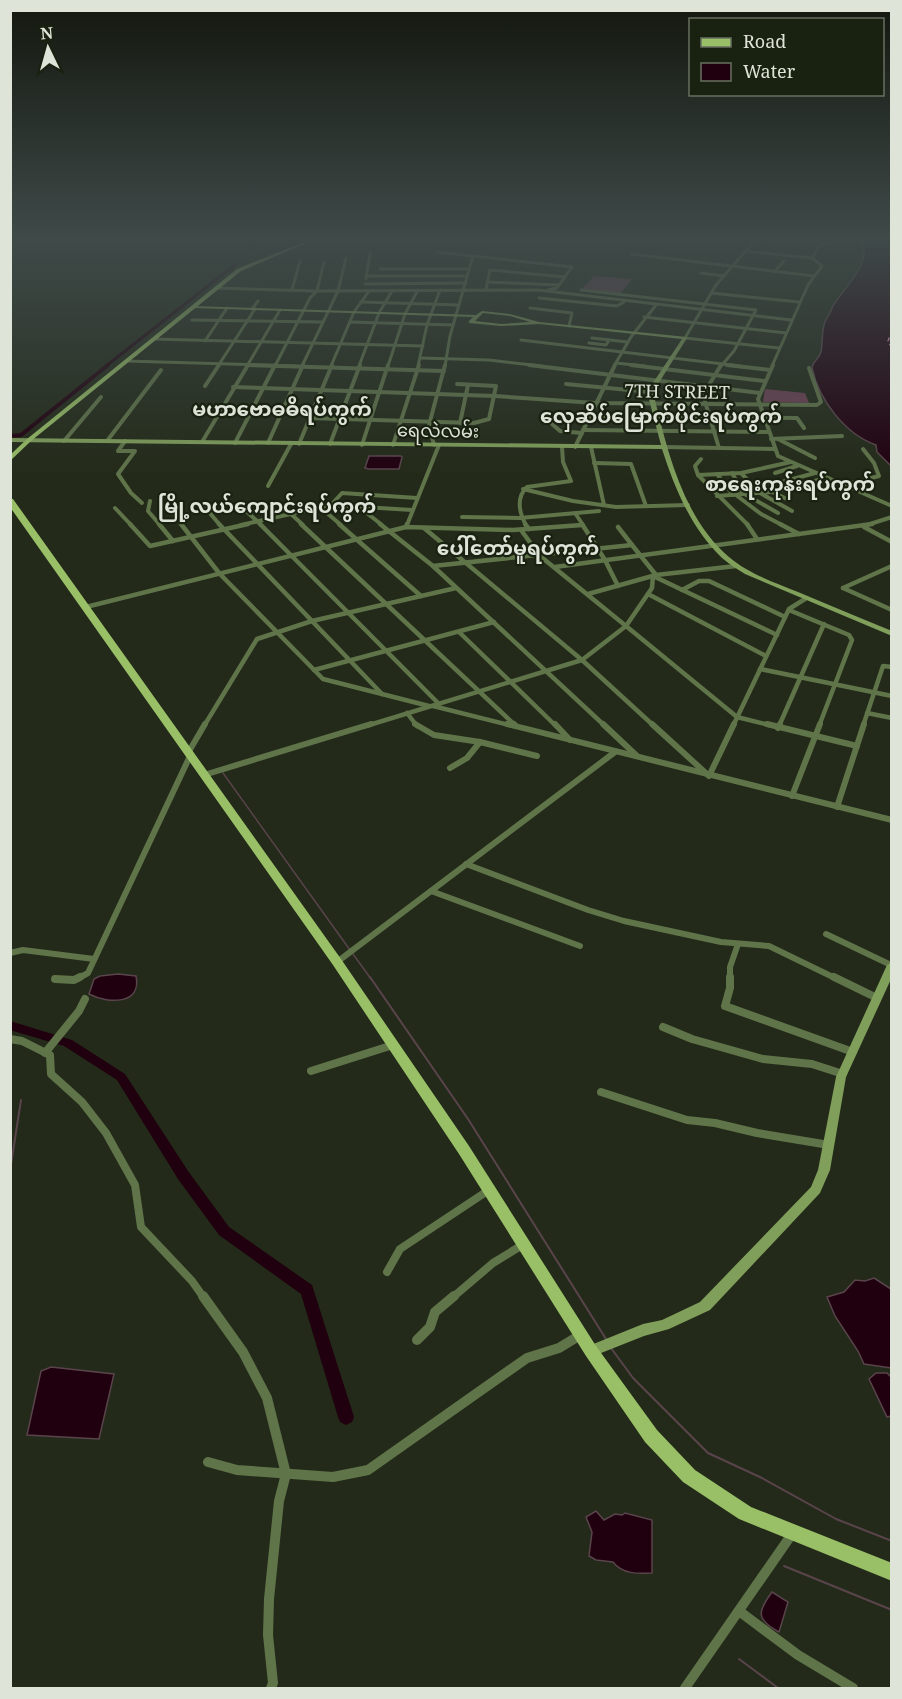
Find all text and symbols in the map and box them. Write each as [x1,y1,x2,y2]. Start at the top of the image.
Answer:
north arrow [18,18,78,78]
legend [689,18,884,96]
text: N [39,22,54,45]
text: Road [743,29,786,53]
text: Water [743,59,796,83]
street label: 7TH STREET [624,378,730,404]
district label: မဟာဗောဓဓိရပ်ကွက် [192,395,372,425]
district label: လှေဆိပ်မြောက်ပိုင်းရပ်ကွက် [540,402,782,432]
street label: ရေလဲလမ်း [396,417,479,447]
district label: စာရေးကုန်းရပ်ကွက် [705,470,875,500]
district label: မြို့လယ်ကျောင်းရပ်ကွက် [158,492,376,523]
district label: ပေါ်တော်မူရပ်ကွက် [437,534,599,564]

